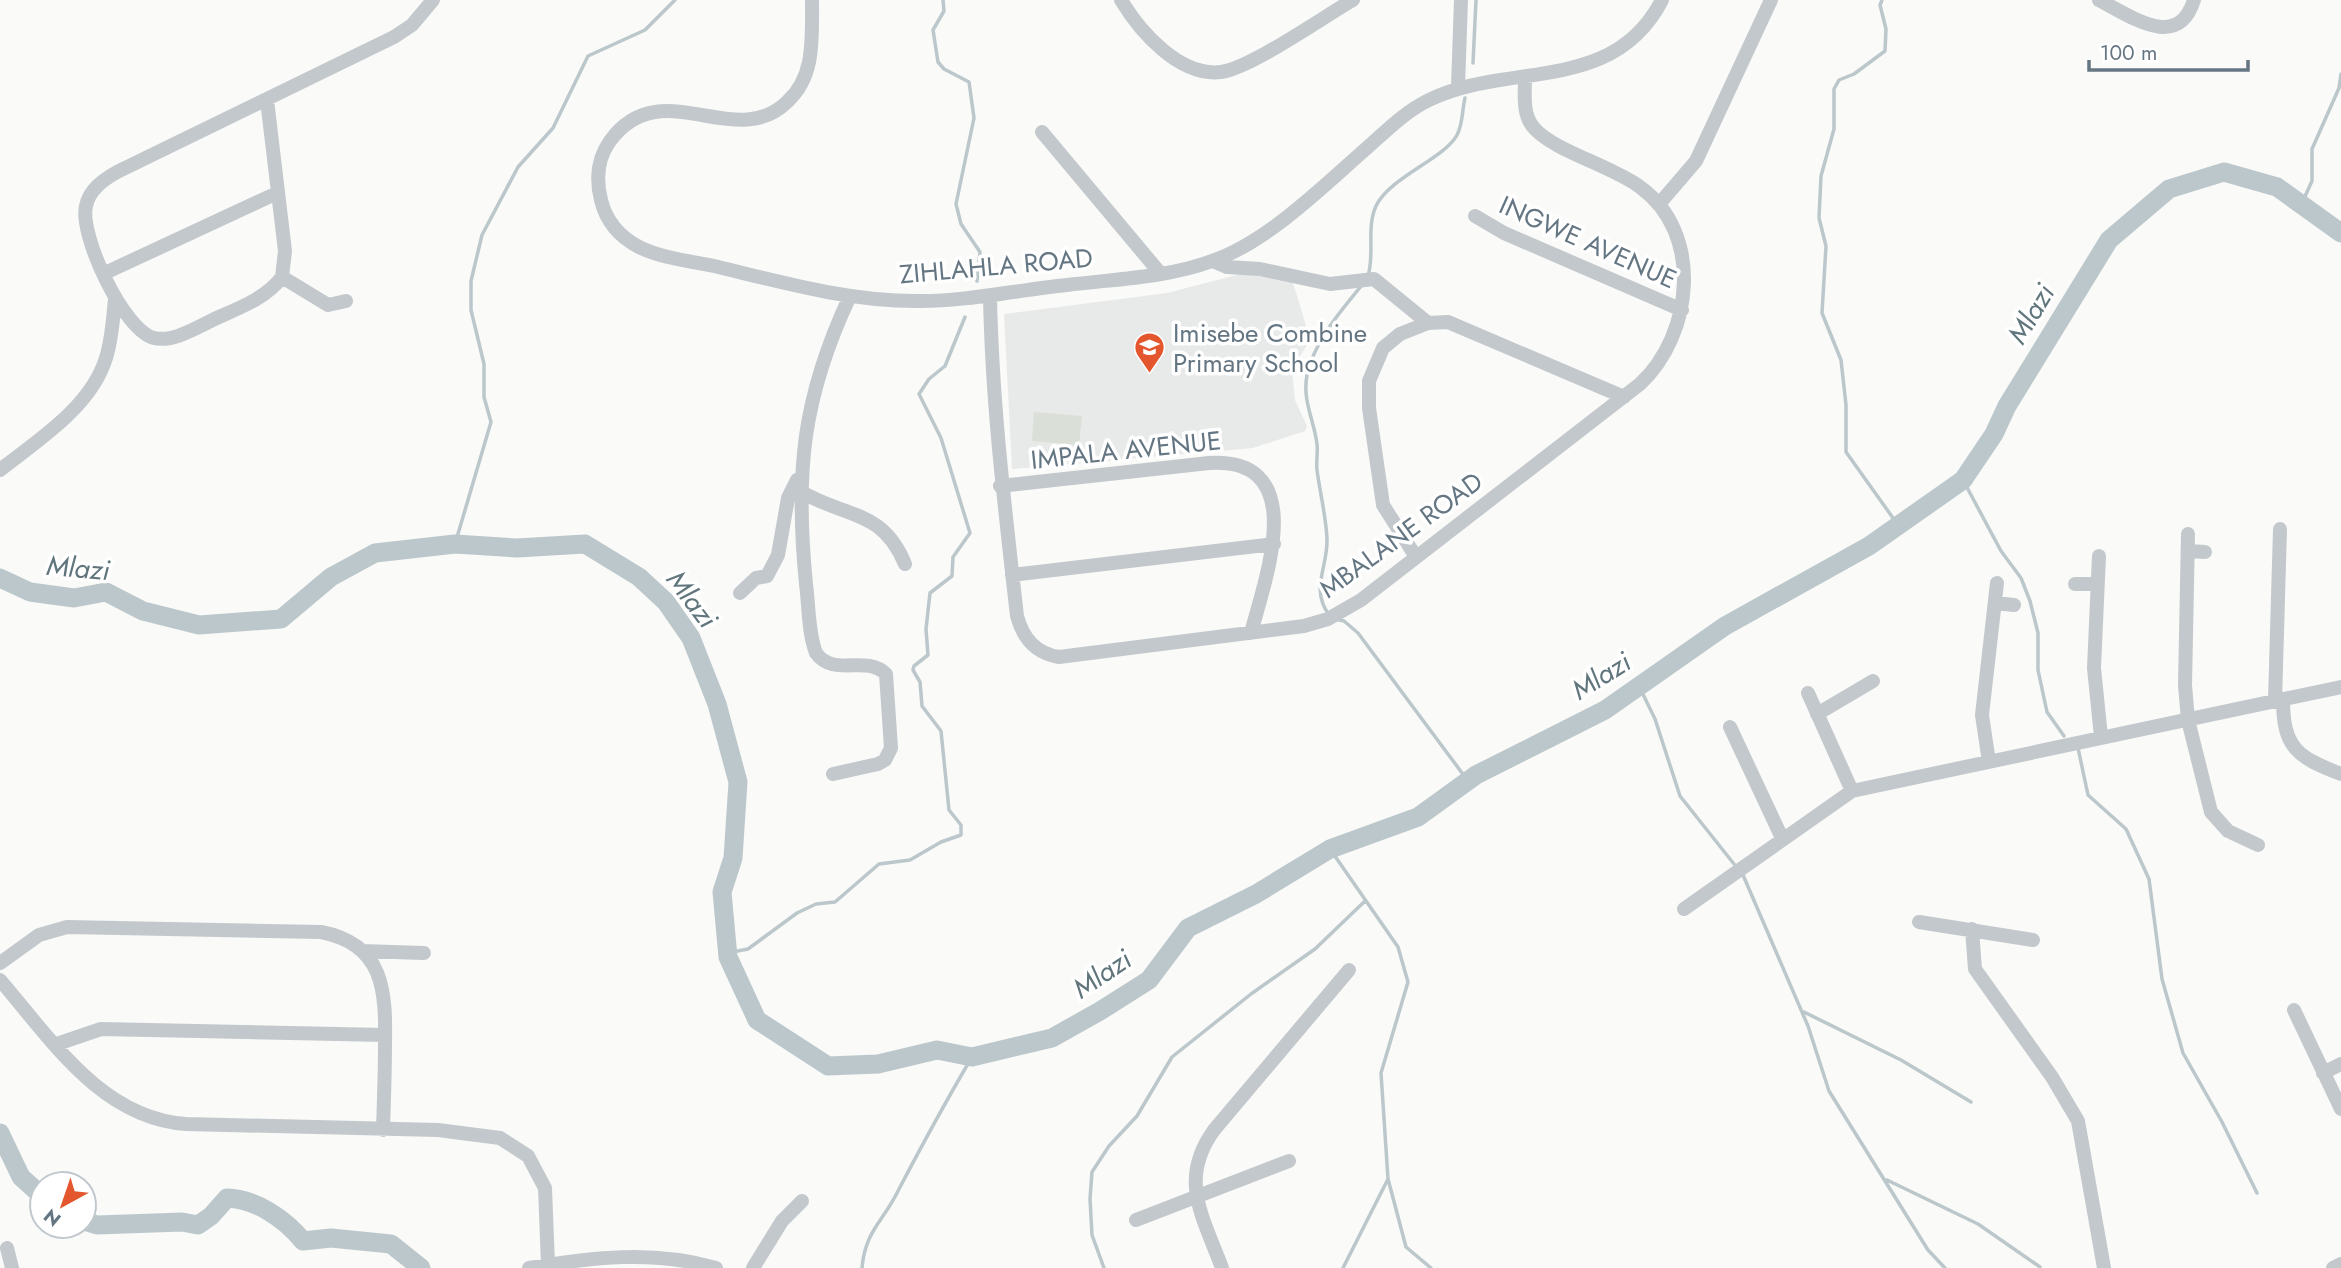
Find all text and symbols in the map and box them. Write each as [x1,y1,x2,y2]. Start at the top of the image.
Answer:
scale bar [2089,28,2248,72]
text: 100 m [2100,38,2157,68]
street label: INGWE AVENUE [1493,186,1683,298]
street label: ZIHLAHLA ROAD [898,239,1094,293]
water label: Mlazi [1997,276,2065,352]
place label: Imisebe Combine Primary School [1173,314,1367,382]
school or university icon: Imisebe Combine Primary School [1133,331,1167,375]
street label: IMPALA AVENUE [1029,421,1223,479]
street label: MBALANE ROAD [1312,463,1490,607]
water label: Mlazi [45,545,112,591]
water label: Mlazi [657,561,728,637]
water label: Mlazi [1563,641,1639,710]
water label: Mlazi [1064,939,1140,1009]
north arrow [28,1170,98,1240]
text: N [38,1202,67,1233]

